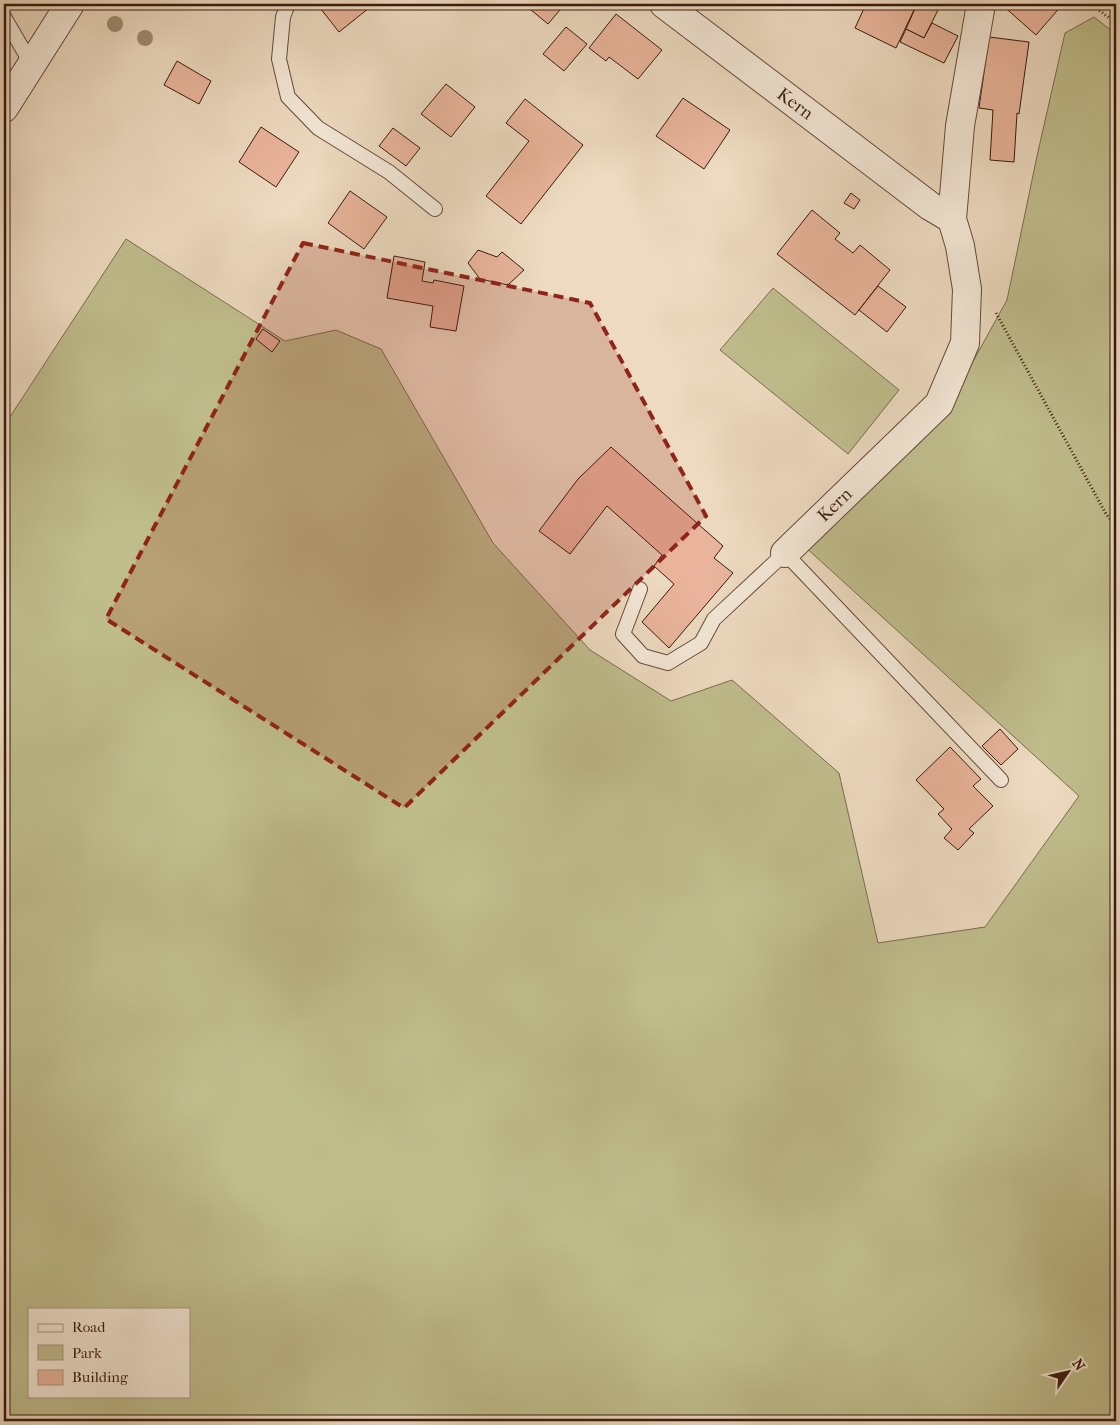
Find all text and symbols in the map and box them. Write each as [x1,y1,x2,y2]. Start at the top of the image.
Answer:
street label: Kern [773,84,818,125]
street label: Kern [813,483,857,526]
legend [28,1308,190,1398]
text: Road [72,1318,106,1336]
text: Park [72,1344,102,1362]
north arrow [1042,1348,1092,1398]
text: N [1068,1356,1089,1374]
text: Building [72,1368,129,1386]

